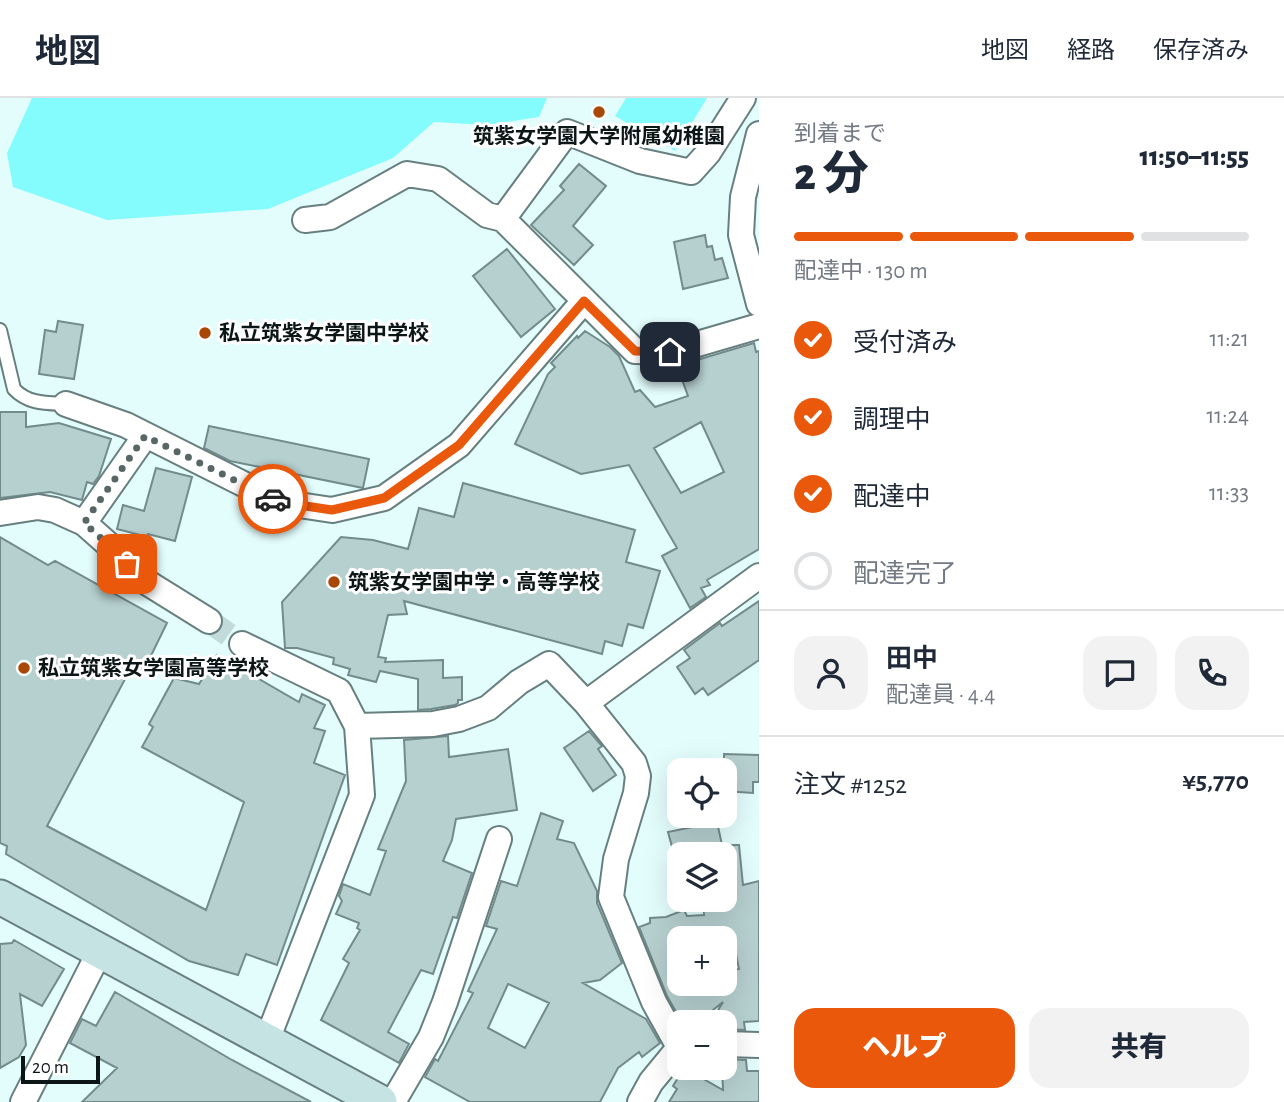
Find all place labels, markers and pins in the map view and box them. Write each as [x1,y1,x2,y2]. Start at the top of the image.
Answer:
marker: 筑紫女学園大学附属幼稚園 [591,104,607,120]
place label: 筑紫女学園大学附属幼稚園 [473,124,725,147]
place label: 私立筑紫女学園中学校 [219,321,429,344]
pin [640,322,700,382]
marker: 私立筑紫女学園中学校 [197,325,213,341]
pin [97,534,157,594]
place label: 筑紫女学園中学・高等学校 [348,570,600,593]
marker: 筑紫女学園中学・高等学校 [326,574,342,590]
place label: 私立筑紫女学園高等学校 [38,656,269,679]
marker: 私立筑紫女学園高等学校 [16,660,32,676]

